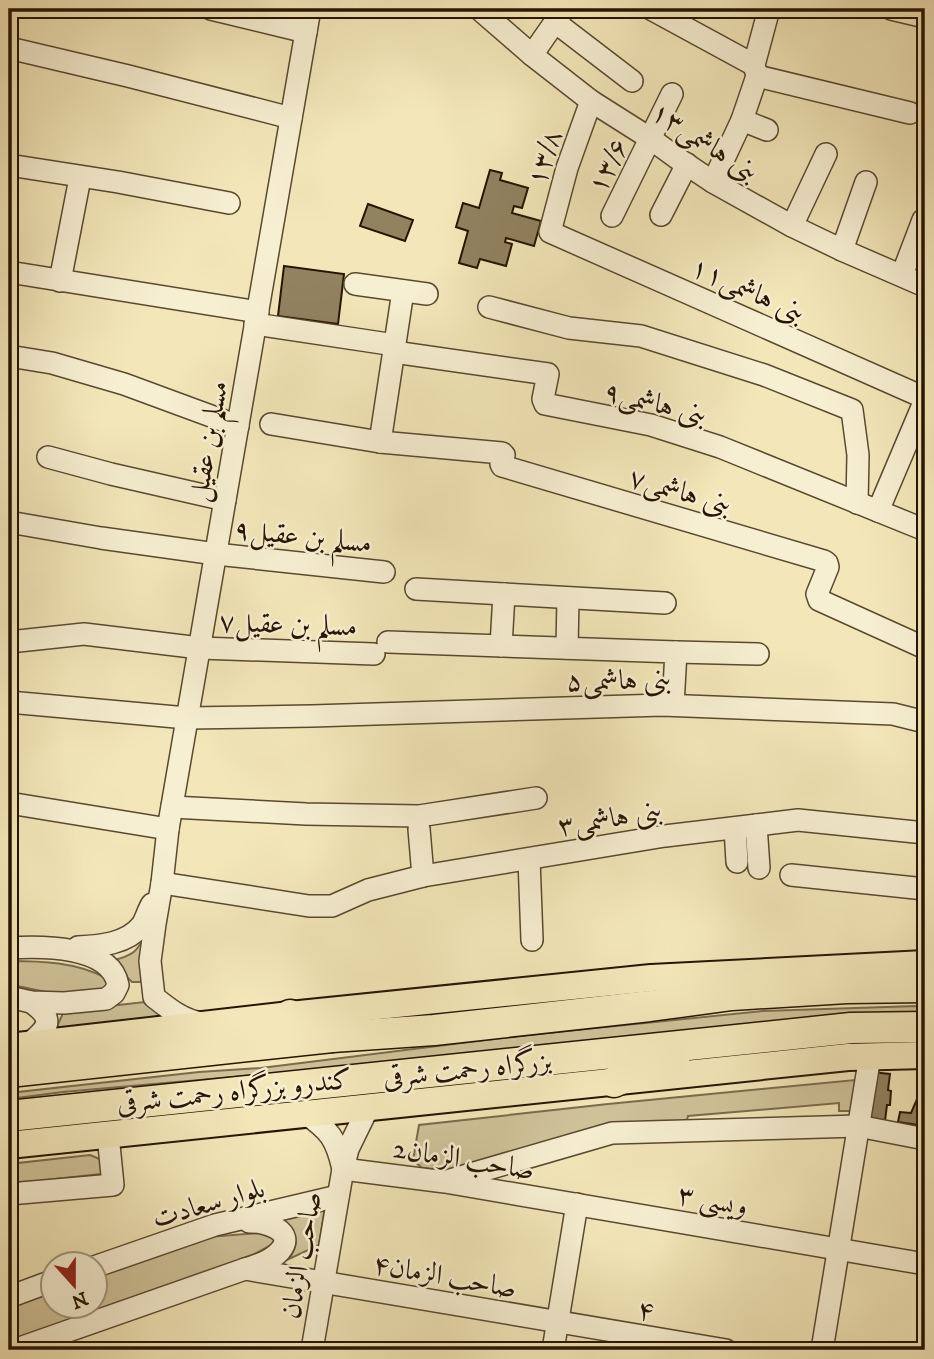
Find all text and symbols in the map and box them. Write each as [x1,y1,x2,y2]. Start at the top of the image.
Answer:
street label: بنی هاشمی۱۳ [644,94,766,191]
street label: ۱۳/۸ [519,125,570,190]
street label: ۱۳/۶ [580,132,637,199]
street label: بنی هاشمی۱۱ [685,250,811,332]
street label: بنی هاشمی۹ [600,374,711,434]
street label: مسلم بن عقیل [181,378,246,506]
street label: بنی هاشمی۷ [625,460,736,524]
street label: مسلم بن عقیل۹ [231,512,374,571]
street label: مسلم بن عقیل۷ [218,605,358,654]
street label: بنی هاشمی۵ [566,662,672,700]
street label: بنی هاشمی۳ [555,793,665,845]
street label: بزرگراه رحمت شرقی [381,1041,553,1096]
street label: کندرو بزرگراه رحمت شرقی [114,1060,354,1121]
street label: 2صاحب الزمان [391,1131,537,1188]
street label: بلوار سعادت [148,1171,269,1236]
street label: ویسی ۳ [675,1177,751,1225]
street label: صاحب الزمان [273,1189,330,1322]
street label: صاحب الزمان۴ [370,1247,519,1306]
north arrow [38,1250,108,1320]
text: N [68,1286,91,1313]
street label: ۴ [635,1292,657,1329]

